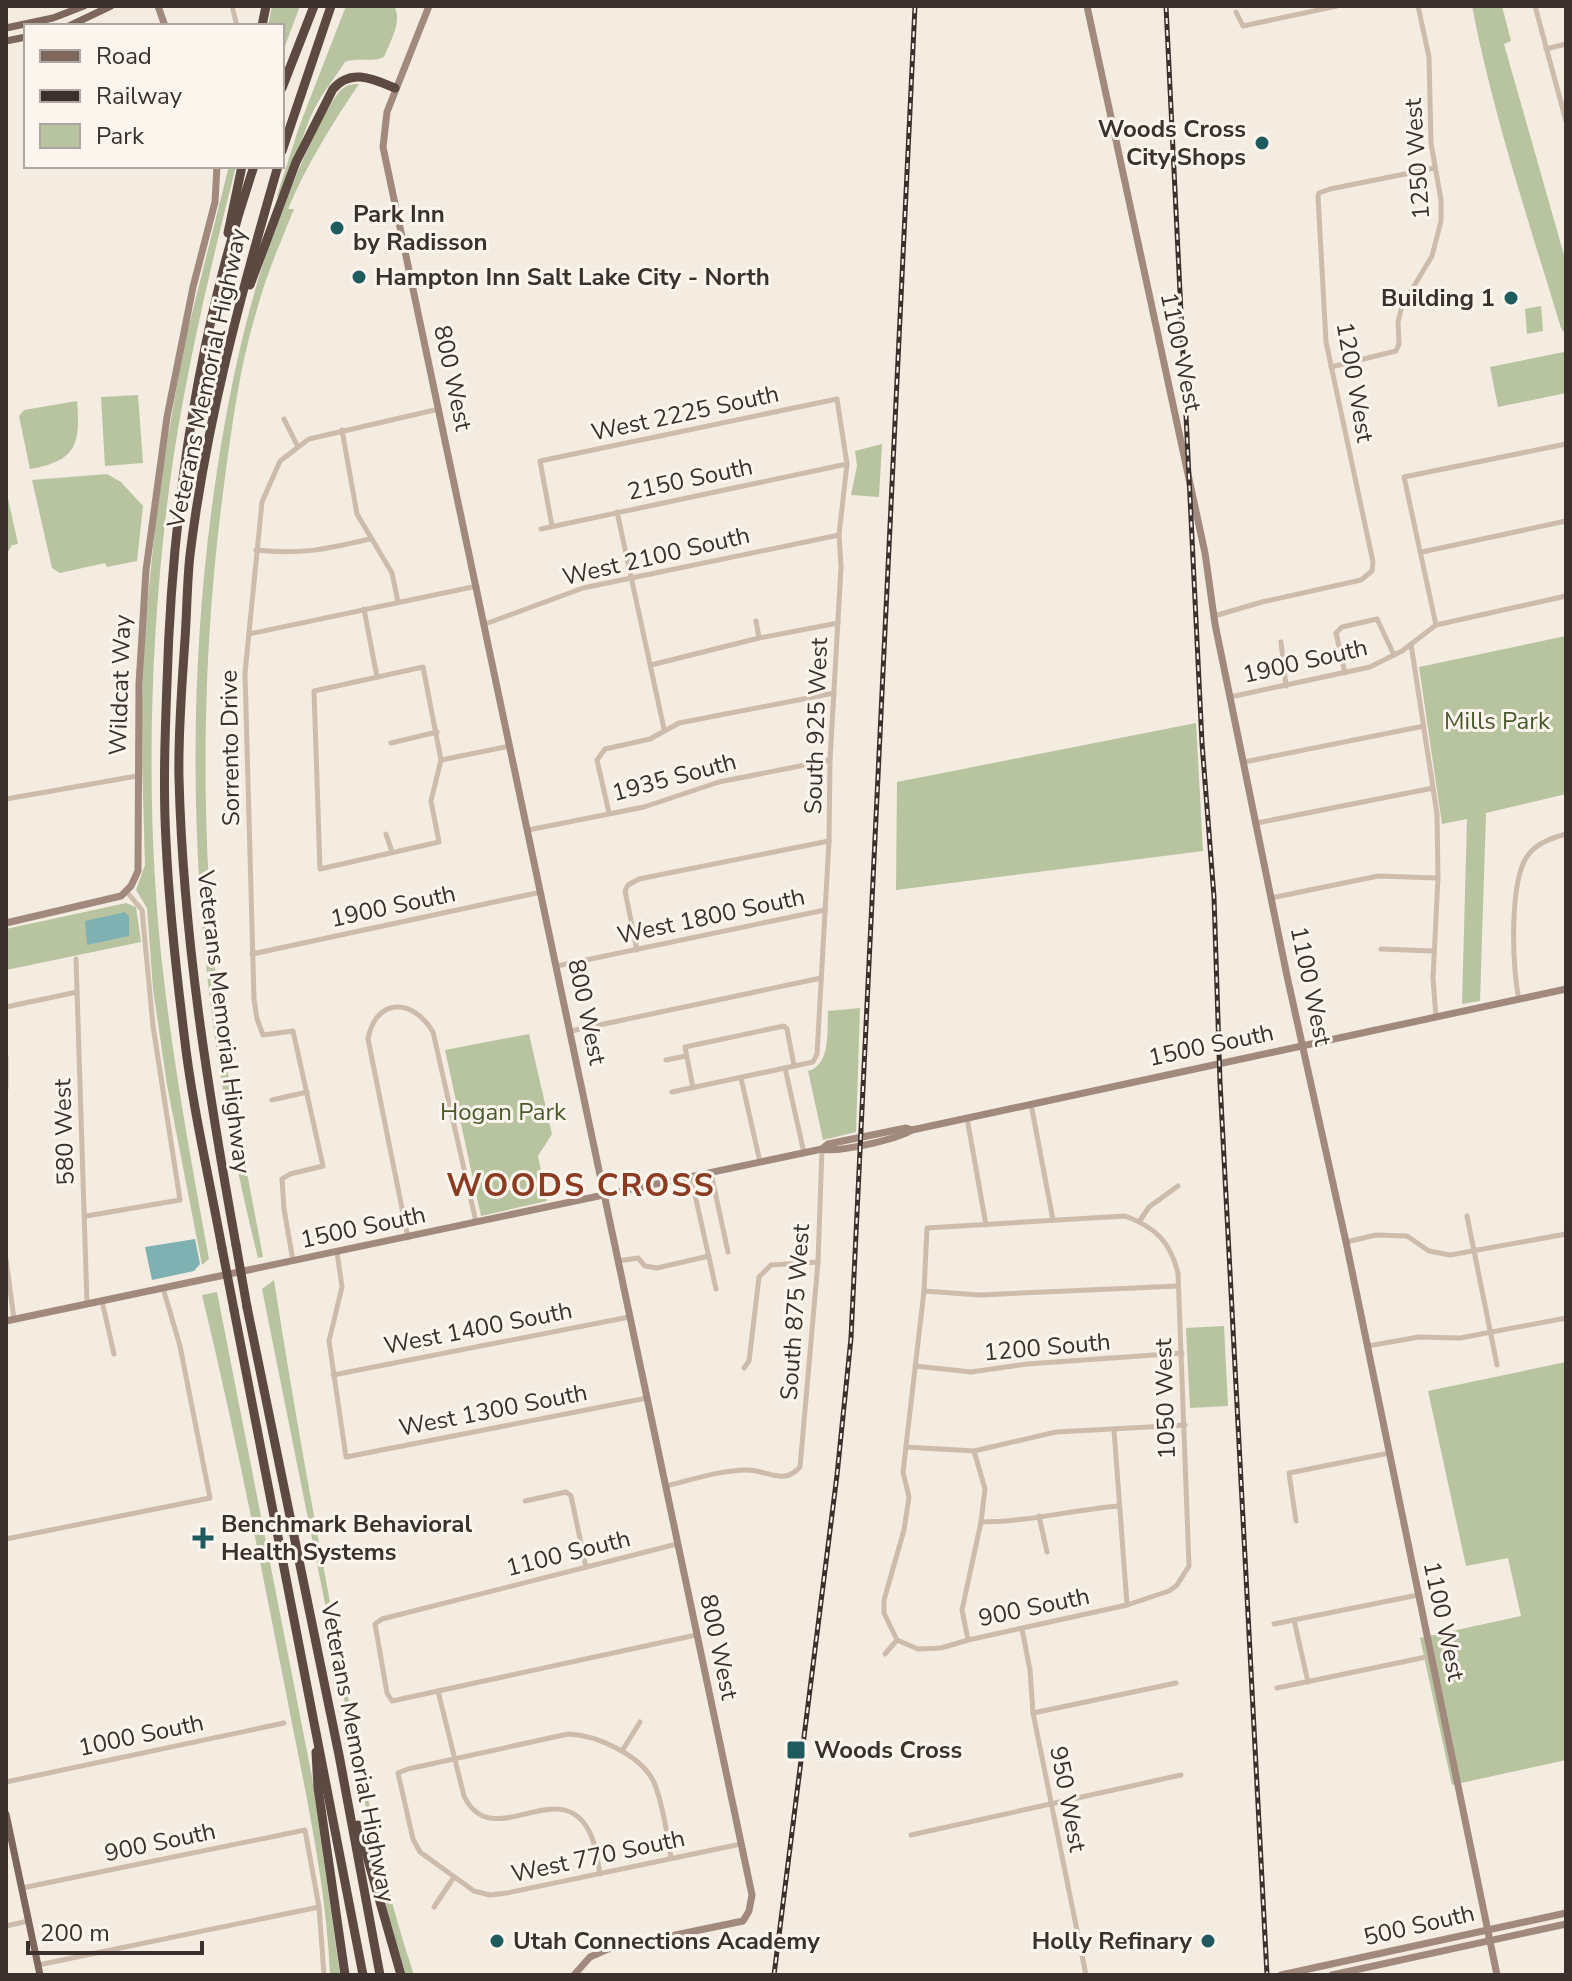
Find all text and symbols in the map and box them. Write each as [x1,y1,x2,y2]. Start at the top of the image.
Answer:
legend [24,24,284,168]
text: Road [96,40,152,72]
text: Railway [96,80,183,112]
street label: 1250 West [1397,97,1437,221]
place label: Woods Cross City Shops [1098,113,1246,173]
text: Park [96,120,145,152]
marker: Woods Cross City Shops [1253,134,1271,152]
place label: Park Inn by Radisson [353,198,488,258]
marker: Park Inn by Radisson [328,219,346,237]
street label: Veterans Memorial Highway [159,225,255,532]
place label: Hampton Inn Salt Lake City - North [375,261,770,293]
marker: Hampton Inn Salt Lake City - North [350,268,368,286]
place label: Building 1 [1381,282,1495,314]
street label: 1100 West [1153,289,1209,415]
marker: Building 1 [1502,289,1520,307]
street label: 1200 West [1329,319,1381,445]
street label: 800 West [426,322,480,434]
street label: West 2225 South [588,377,782,449]
street label: 2150 South [624,450,756,508]
street label: West 2100 South [559,519,753,593]
street label: Wildcat Way [102,613,138,756]
street label: 1900 South [1239,631,1371,691]
street label: South 925 West [797,637,835,815]
street label: Sorrento Drive [213,670,247,826]
park label: Mills Park [1444,705,1551,737]
street label: 1935 South [608,745,740,809]
street label: Veterans Memorial Highway [189,868,259,1176]
street label: 1900 South [327,877,459,935]
street label: West 1800 South [614,880,808,952]
street label: 1100 West [1283,923,1339,1049]
street label: 800 West [560,956,614,1068]
street label: 1500 South [1145,1016,1277,1074]
street label: 580 West [46,1077,82,1186]
park label: Hogan Park [440,1096,567,1128]
district label: WOODS CROSS [446,1164,716,1207]
street label: 1500 South [297,1198,429,1256]
street label: South 875 West [773,1222,817,1401]
street label: West 1400 South [381,1294,575,1362]
street label: 1200 South [982,1326,1112,1368]
street label: 1050 West [1147,1337,1183,1460]
street label: West 1300 South [396,1376,590,1444]
place label: Benchmark Behavioral Health Systems [221,1508,472,1568]
street label: 1100 South [502,1522,634,1584]
marker: Benchmark Behavioral Health Systems [192,1527,214,1549]
street label: 1100 West [1416,1558,1472,1684]
street label: 900 South [975,1580,1093,1634]
street label: 800 West [692,1591,746,1703]
street label: Veterans Memorial Highway [313,1598,403,1905]
street label: 1000 South [75,1706,207,1764]
place label: Woods Cross [814,1734,962,1766]
marker: Woods Cross [785,1739,807,1761]
street label: 950 West [1042,1743,1094,1855]
street label: 900 South [101,1815,219,1869]
street label: West 770 South [508,1822,688,1890]
street label: 500 South [1360,1897,1478,1953]
scale bar [28,1905,202,1955]
text: 200 m [40,1917,110,1949]
place label: Utah Connections Academy [513,1925,820,1957]
place label: Holly Refinary [1032,1925,1192,1957]
marker: Utah Connections Academy [488,1932,506,1950]
marker: Holly Refinary [1199,1932,1217,1950]

